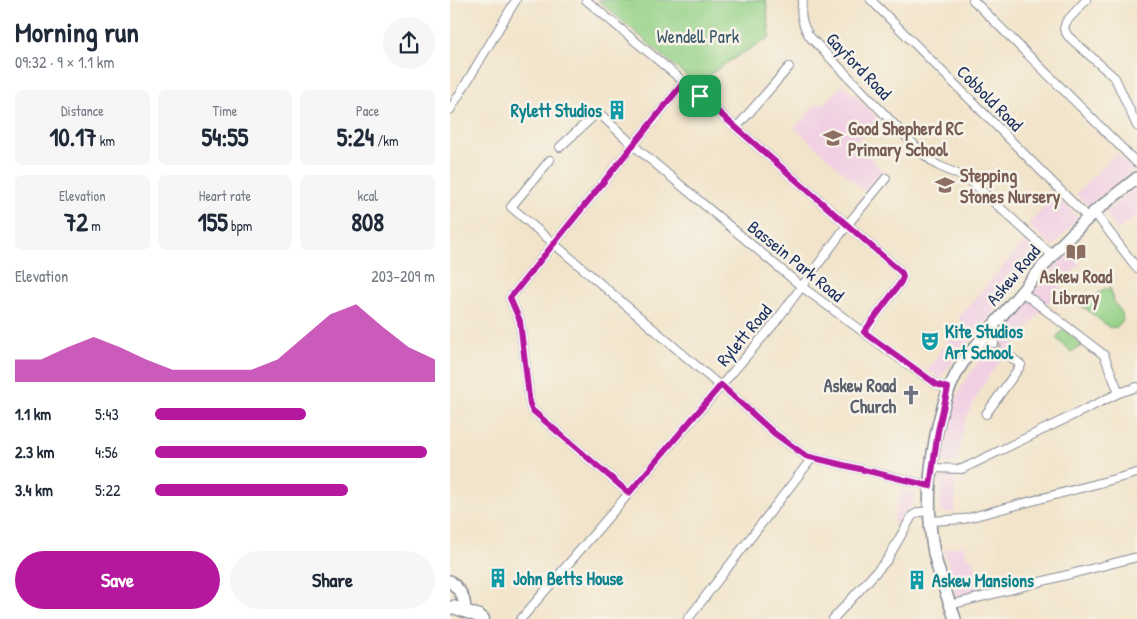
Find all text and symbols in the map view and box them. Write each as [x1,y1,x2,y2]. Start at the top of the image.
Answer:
text: Morning run [15,13,139,51]
button: share [383,17,435,69]
park label: Wendell Park [657,24,740,49]
street label: Gayford Road [821,27,897,105]
text: 09:32 · 9 × 1.1 km [15,51,114,73]
street label: Cobbold Road [951,59,1029,137]
pin [679,75,721,117]
icon: arrive [686,82,714,110]
place label: Rylett Studios [511,98,602,124]
building icon: Rylett Studios [606,99,628,121]
text: Distance [61,101,104,120]
text: Time [213,101,237,120]
text: Pace [356,101,379,120]
place label: Good Shepherd RC Primary School [848,116,964,163]
text: 10.17 [50,120,97,154]
text: 54:55 [202,120,248,154]
text: 5:24 [337,120,374,154]
school or university icon: Good Shepherd RC Primary School [822,127,844,149]
text: km [97,131,115,150]
text: /km [374,131,399,150]
place label: Stepping Stones Nursery [960,163,1061,210]
school or university icon: Stepping Stones Nursery [934,174,956,196]
text: Elevation [59,186,106,205]
text: Heart rate [199,186,251,205]
text: kcal [357,186,378,205]
text: 72 [64,205,88,239]
text: 155 [198,205,228,239]
text: 808 [351,205,384,239]
street label: Bassein Park Road [743,214,849,308]
text: m [88,216,101,235]
text: bpm [228,216,252,235]
street label: Askew Road [980,239,1046,311]
library icon: Askew Road Library [1065,241,1087,263]
place label: Askew Road Library [1040,264,1112,311]
text: Elevation [15,265,68,287]
text: 203–209 m [371,265,435,287]
street label: Rylett Road [711,299,777,371]
place label: Kite Studios Art School [945,319,1023,365]
theatre icon: Kite Studios Art School [919,330,941,352]
place label: Askew Road Church [824,373,896,419]
church icon: Askew Road Church [900,384,922,406]
text: 1.1 km [15,403,51,425]
text: 5:43 [95,403,119,425]
text: 2.3 km [15,441,54,463]
text: 4:56 [95,441,118,463]
text: 3.4 km [15,479,53,501]
text: 5:22 [95,479,120,501]
button: Save [15,551,220,609]
button: Share [230,551,435,609]
place label: John Betts House [513,566,624,591]
building icon: John Betts House [487,567,509,589]
place label: Askew Mansions [932,568,1034,593]
building icon: Askew Mansions [906,569,928,591]

